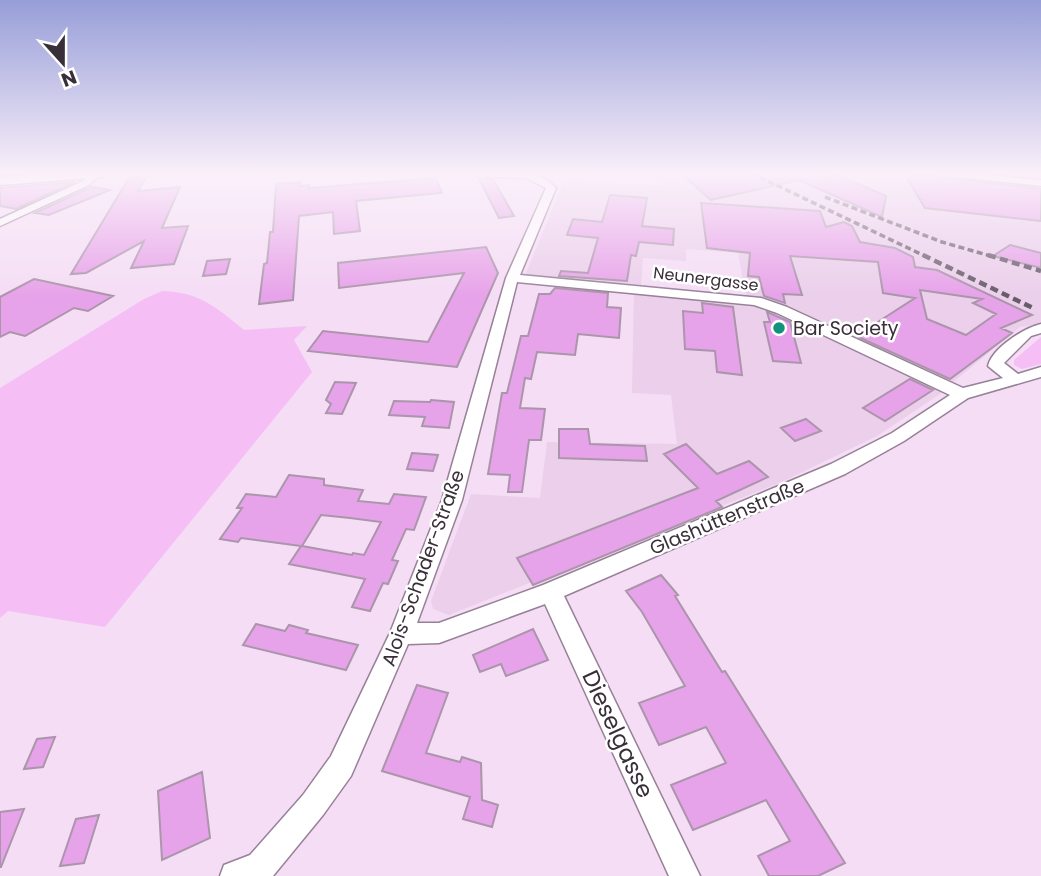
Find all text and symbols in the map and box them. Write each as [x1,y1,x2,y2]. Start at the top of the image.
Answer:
north arrow [28,28,98,98]
text: N [57,63,80,94]
street label: Neunergasse [652,261,760,297]
place label: Bar Society [793,315,899,342]
marker: Bar Society [771,320,787,336]
street label: Alois-Schader-Straße [375,466,471,670]
street label: Glashüttenstraße [645,472,809,562]
street label: Dieselgasse [574,665,662,803]

